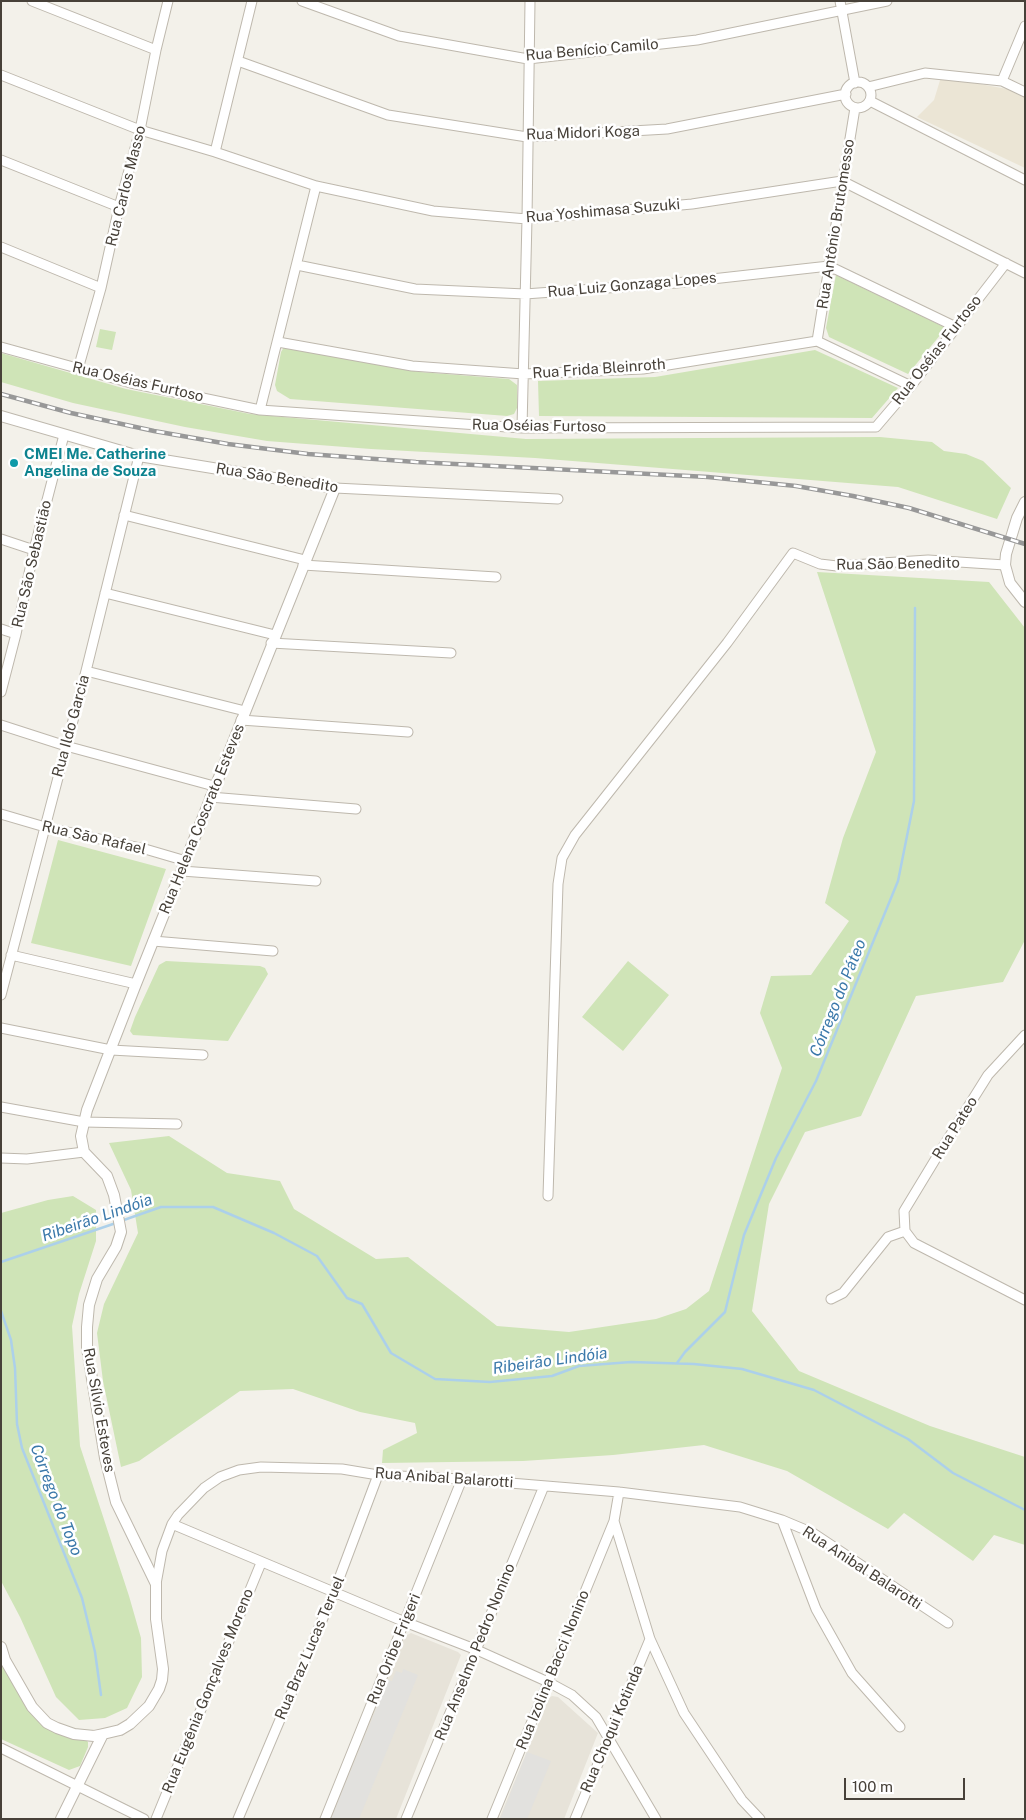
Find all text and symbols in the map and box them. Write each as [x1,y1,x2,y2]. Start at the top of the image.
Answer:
street label: Rua Benício Camilo [525,35,659,65]
street label: Rua Midori Koga [526,122,640,144]
street label: Rua Carlos Masso [102,124,150,248]
street label: Rua Antônio Brutomesso [814,138,858,310]
street label: Rua Yoshimasa Suzuki [525,195,681,227]
street label: Rua Luiz Gonzaga Lopes [547,269,717,301]
street label: Rua Oséias Furtoso [889,292,985,408]
street label: Rua Frida Bleinroth [532,355,666,383]
street label: Rua Oséias Furtoso [71,358,205,406]
street label: Rua Oséias Furtoso [472,416,606,436]
place label: CMEI Me. Catherine Angelina de Souza [24,445,166,480]
marker: CMEI Me. Catherine Angelina de Souza [8,457,20,469]
street label: Rua São Benedito [214,459,340,497]
street label: Rua São Sebastião [9,498,55,630]
street label: Rua São Benedito [836,554,960,574]
street label: Rua Ildo Garcia [49,673,93,779]
street label: Rua Helena Coscrato Esteves [156,721,248,917]
street label: Rua São Rafael [40,817,148,859]
water label: Córrego do Páteo [806,937,870,1059]
street label: Rua Pateo [929,1093,981,1163]
water label: Ribeirão Lindóia [39,1190,155,1246]
water label: Ribeirão Lindóia [491,1343,609,1379]
street label: Rua Sílvio Esteves [79,1346,119,1474]
water label: Córrego do Topo [26,1441,86,1559]
street label: Rua Anibal Balarotti [374,1464,514,1492]
street label: Rua Anibal Balarotti [799,1523,925,1613]
street label: Rua Anselmo Pedro Nonino [431,1561,519,1743]
street label: Rua Braz Lucas Teruel [272,1573,348,1723]
street label: Rua Eugênia Gonçalves Moreno [159,1586,257,1796]
street label: Rua Izolina Bacci Nonino [513,1588,593,1752]
street label: Rua Oribe Frigeri [364,1591,424,1707]
street label: Rua Choqui Kotinda [577,1663,647,1795]
scale bar [846,1768,967,1800]
text: 100 m [852,1778,893,1795]

